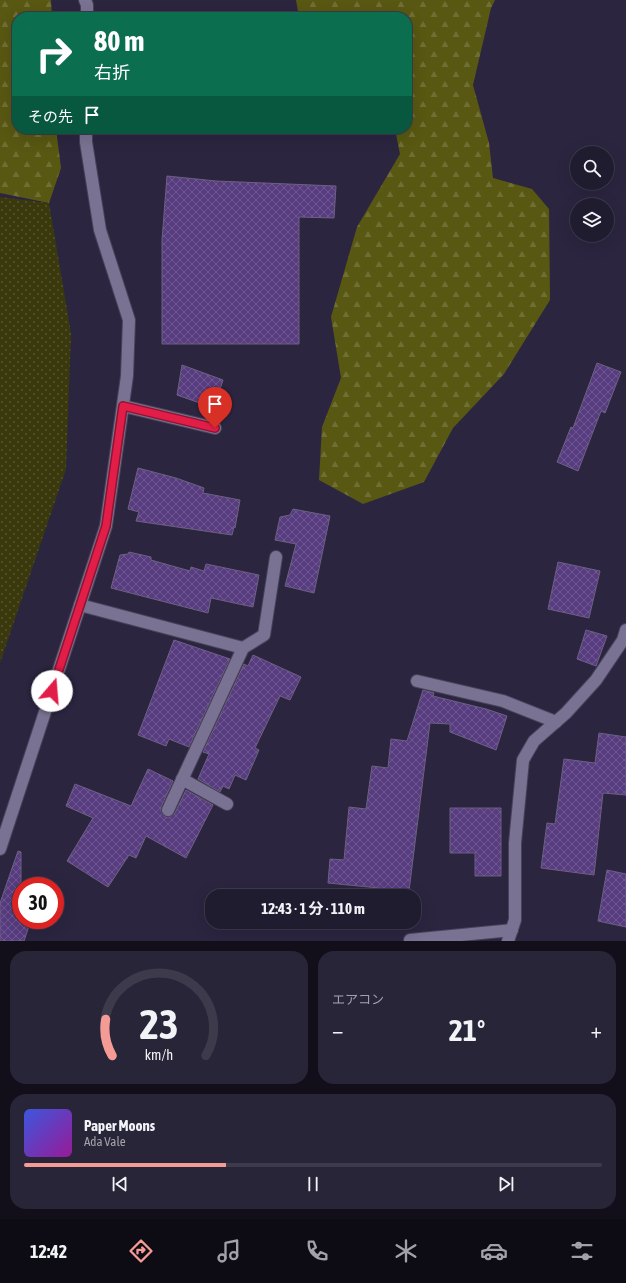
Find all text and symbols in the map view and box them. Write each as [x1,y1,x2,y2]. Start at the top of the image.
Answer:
text: 80 m [94,25,144,57]
icon: right [28,28,80,80]
text: 右折 [94,62,130,83]
icon: arrive [81,104,103,126]
text: その先 [28,108,73,125]
map controls [570,146,614,242]
button: search [570,146,614,190]
button: layers [570,198,614,242]
pin [198,387,232,428]
icon: arrive [204,393,226,415]
position arrow [31,670,73,712]
speed limit sign: 30 [12,877,64,929]
text: 12:43 · 1 分 · 110 m [261,900,365,917]
text: エアコン [332,992,384,1007]
text: 23 [139,999,179,1047]
text: 21° [449,1013,485,1047]
text: − [332,1017,343,1043]
text: + [591,1017,602,1043]
text: km/h [145,1046,173,1062]
text: Paper Moons [84,1117,155,1134]
text: Ada Vale [84,1134,126,1149]
icon: previous [109,1173,131,1195]
icon: pause [302,1173,324,1195]
icon: next [495,1173,517,1195]
icon: directions [127,1237,155,1265]
icon: music [215,1237,243,1265]
icon: phone [303,1237,331,1265]
icon: climate [392,1237,420,1265]
icon: car [480,1237,508,1265]
icon: filters [568,1237,596,1265]
text: 12:42 [30,1241,67,1262]

